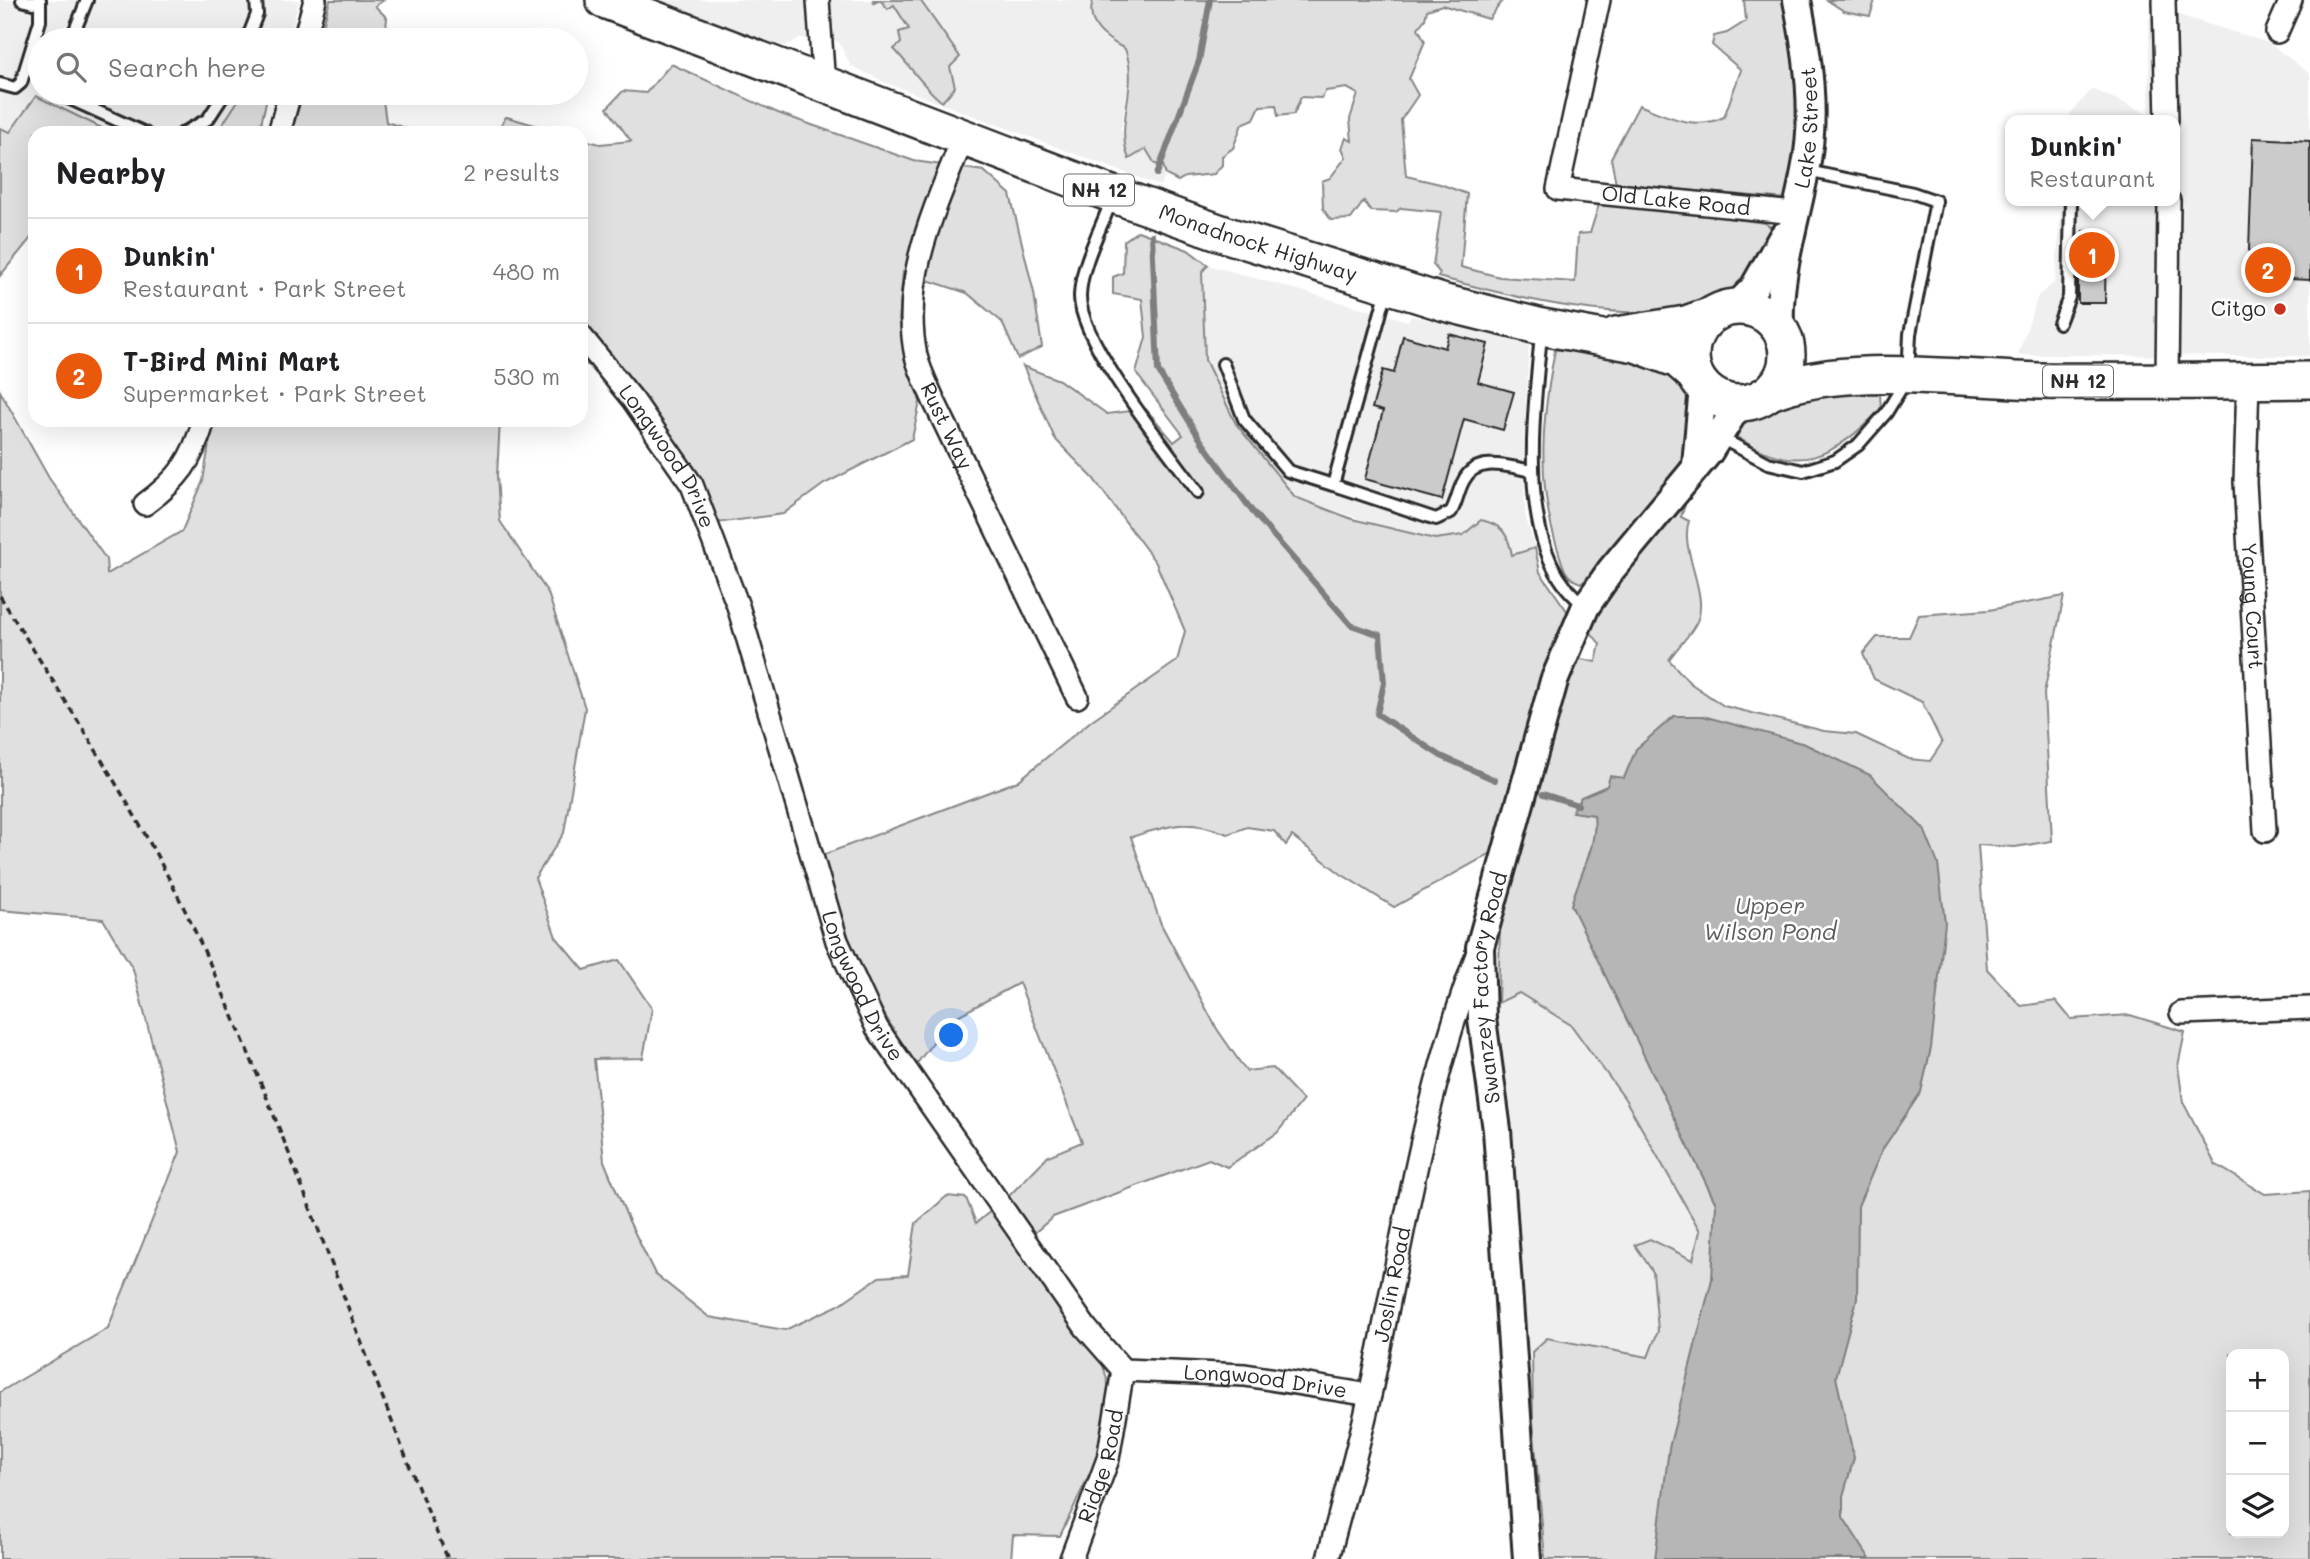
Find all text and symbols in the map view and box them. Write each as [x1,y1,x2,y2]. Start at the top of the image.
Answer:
search box [28,28,588,105]
icon: search [52,48,90,86]
text: Search here [108,50,266,84]
street label: Lake Street [1787,66,1823,191]
popup [2005,115,2180,206]
text: Dunkin' [2030,129,2123,163]
text: Nearby [56,152,166,192]
text: 2 results [463,157,560,187]
text: Restaurant [2030,163,2155,193]
road number: NH 12 [1064,174,1134,206]
street label: Old Lake Road [1600,179,1752,220]
street label: Monadnock Highway [1156,197,1361,287]
pin: 1 [2069,229,2115,281]
text: Dunkin' [123,239,216,273]
pin: 2 [2245,244,2291,296]
text: 1 [74,256,84,286]
text: 480 m [493,256,560,286]
text: Restaurant · Park Street [123,273,406,303]
place label: Citgo [2211,294,2266,321]
marker: Citgo [2272,301,2288,317]
text: T-Bird Mini Mart [123,344,340,378]
text: 2 [73,361,85,391]
text: 530 m [493,361,560,391]
road number: NH 12 [2043,366,2113,396]
text: Supermarket · Park Street [123,378,427,408]
street label: Longwood Drive [614,378,722,531]
street label: Rust Way [915,378,980,473]
street label: Young Court [2236,541,2271,670]
street label: Swanzey Factory Road [1465,869,1512,1106]
water label: Upper Wilson Pond [1704,890,1838,946]
street label: Longwood Drive [817,907,911,1066]
your location [934,1018,968,1052]
street label: Joslin Road [1366,1224,1415,1344]
map controls [2226,1349,2289,1538]
button: + [2226,1349,2289,1412]
street label: Longwood Drive [1183,1358,1349,1403]
street label: Ridge Road [1071,1407,1128,1526]
button: − [2226,1412,2289,1475]
button: layers [2226,1475,2289,1538]

